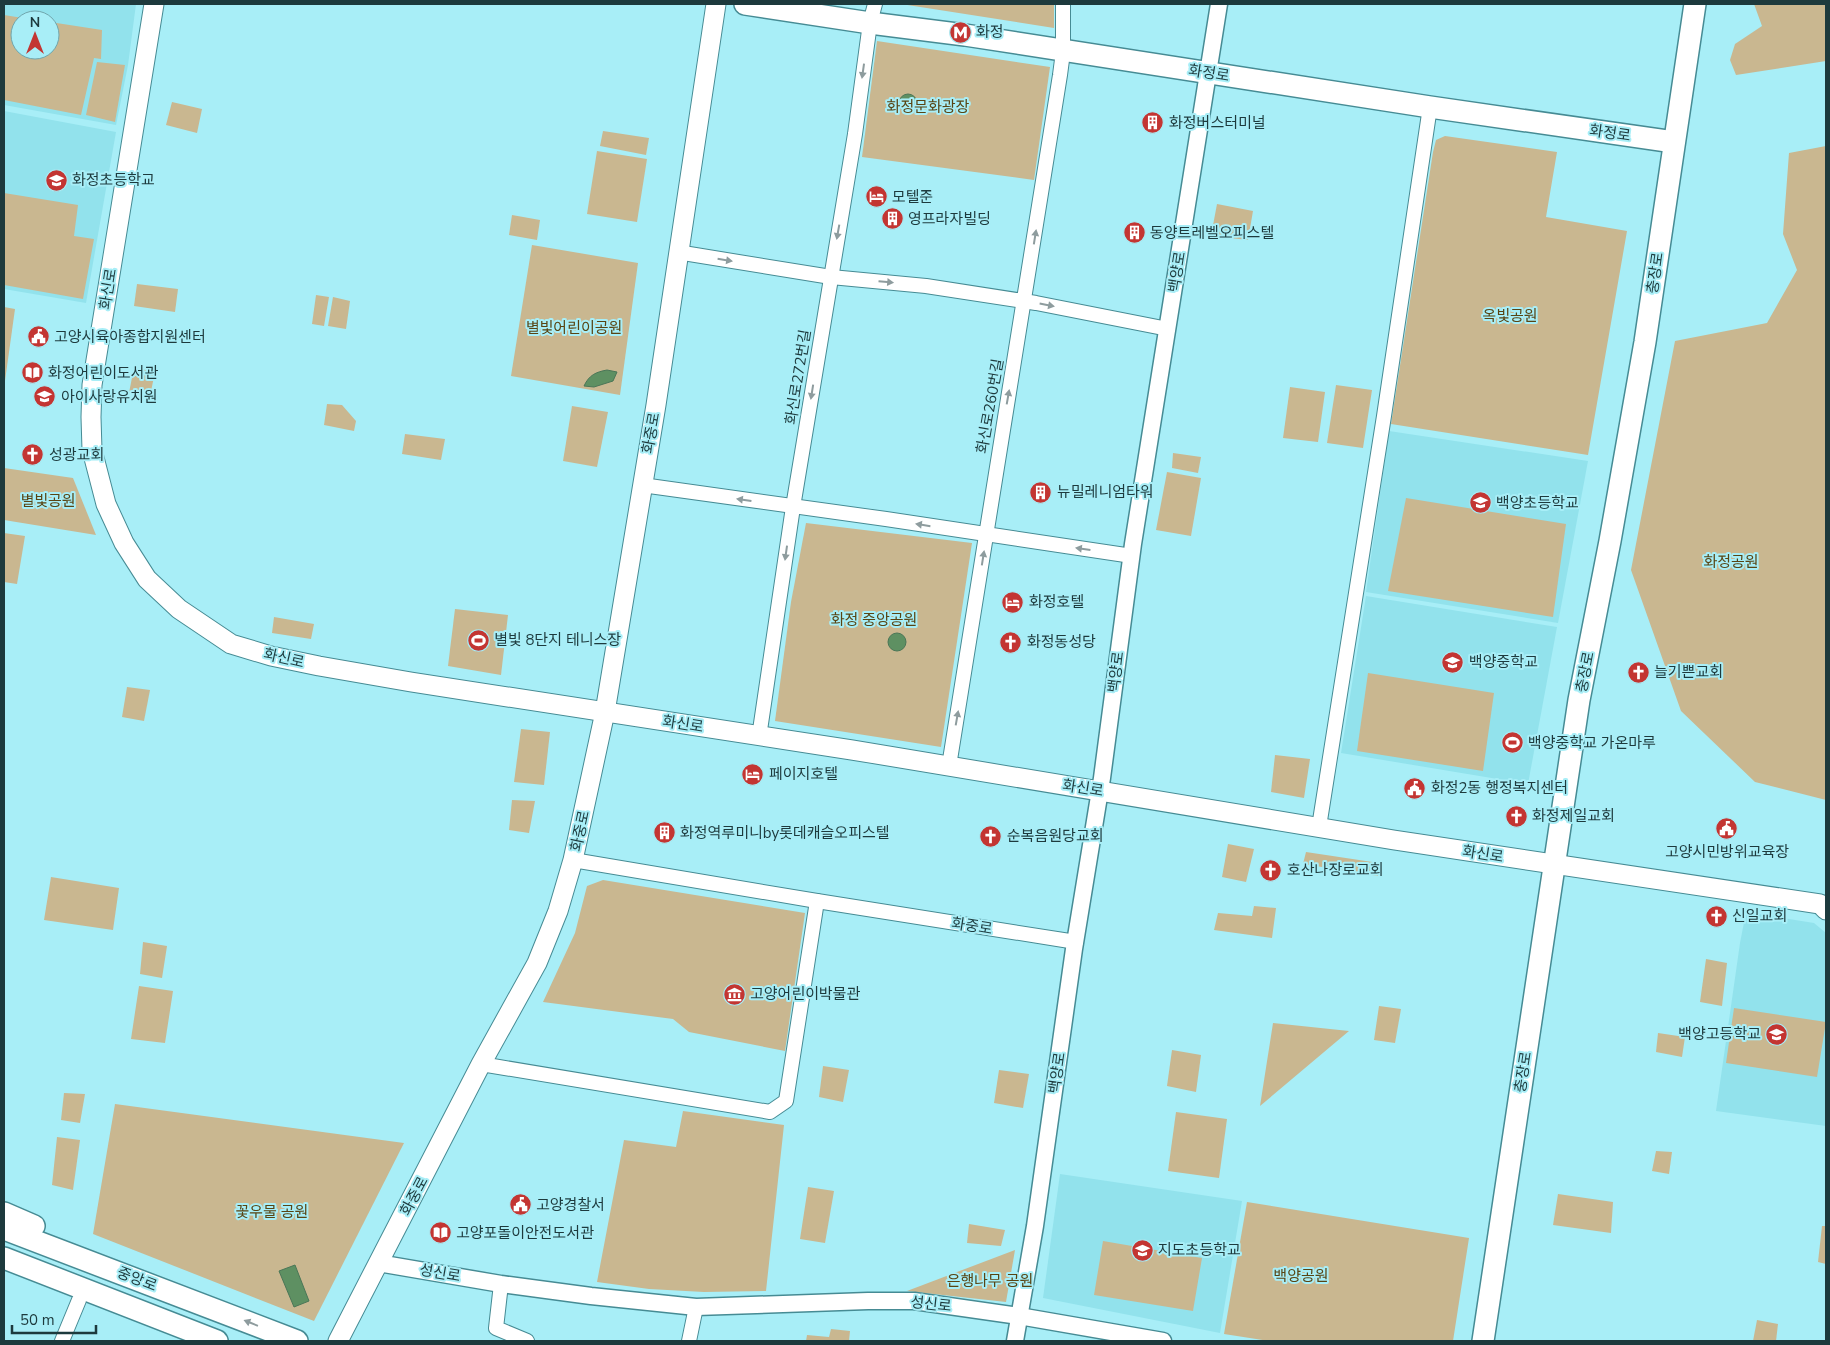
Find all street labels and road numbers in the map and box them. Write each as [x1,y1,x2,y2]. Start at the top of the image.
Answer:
street label: 화정로 [1187,60,1231,86]
street label: 화정로 [1588,120,1632,146]
street label: 백양로 [1164,250,1190,294]
street label: 충장로 [1642,251,1668,295]
street label: 화신로 [95,267,121,311]
street label: 화신로272번길 [781,328,815,426]
street label: 화신로260번길 [972,357,1008,455]
street label: 화중로 [638,411,664,455]
street label: 화신로 [262,644,306,672]
street label: 백양로 [1104,650,1128,694]
street label: 충장로 [1571,650,1599,694]
street label: 화신로 [661,711,705,737]
street label: 화신로 [1061,775,1105,801]
street label: 화중로 [566,809,594,853]
street label: 화신로 [1461,841,1505,867]
street label: 화중로 [950,913,994,939]
street label: 충장로 [1510,1050,1536,1094]
street label: 백양로 [1044,1051,1070,1095]
street label: 화중로 [395,1173,433,1219]
street label: 성신로 [418,1260,462,1286]
street label: 중앙로 [114,1262,160,1296]
street label: 성신로 [909,1292,953,1316]

